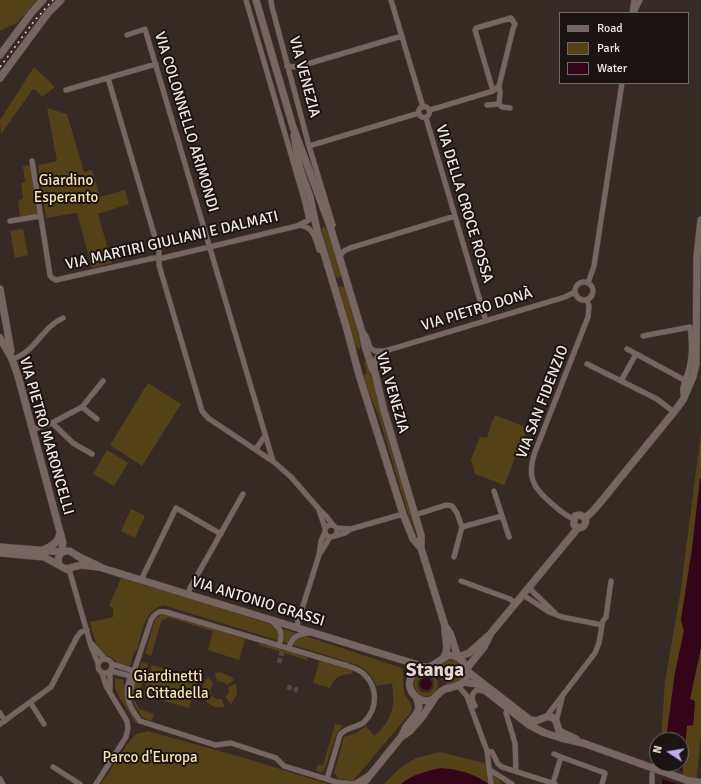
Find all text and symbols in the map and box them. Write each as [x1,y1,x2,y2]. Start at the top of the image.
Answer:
legend [559,12,689,84]
text: Road [597,21,623,36]
street label: VIA COLONNELLO ARIMONDI [150,30,222,214]
street label: VIA VENEZIA [285,34,323,120]
text: Park [597,41,620,56]
text: Water [597,61,627,76]
street label: VIA DELLA CROCE ROSSA [431,123,497,285]
park label: Giardino Esperanto [34,172,98,207]
street label: VIA MARTIRI GIULIANI E DALMATI [64,208,280,274]
street label: VIA PIETRO DONÀ [419,285,535,335]
street label: VIA SAN FIDENZIO [513,343,573,461]
street label: VIA VENEZIA [372,350,412,436]
street label: VIA PIETRO MARONCELLI [15,355,77,517]
street label: VIA ANTONIO GRASSI [189,573,327,631]
district label: Stanga [406,660,464,682]
park label: Giardinetti La Cittadella [127,668,209,703]
north arrow [649,732,689,772]
text: N [651,745,665,755]
park label: Parco d'Europa [102,749,198,767]

